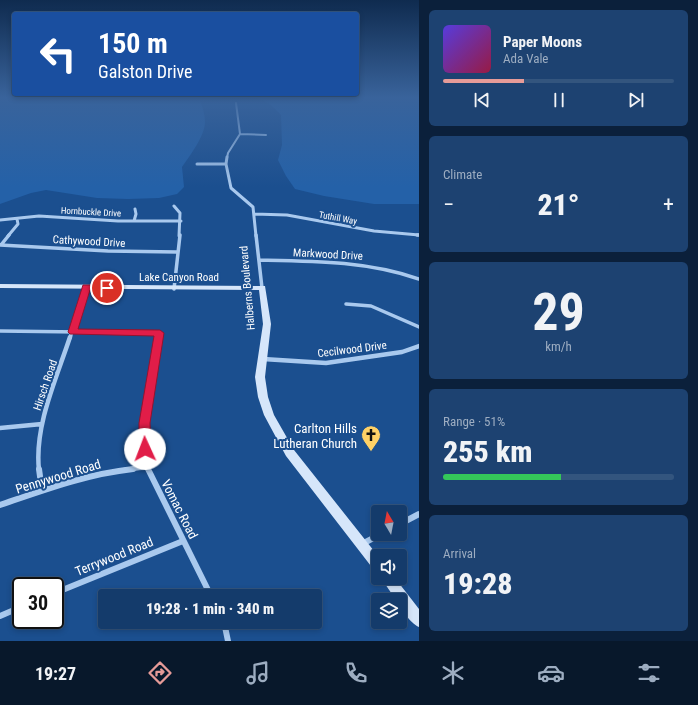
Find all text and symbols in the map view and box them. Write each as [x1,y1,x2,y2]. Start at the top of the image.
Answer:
text: 150 m [98,27,168,60]
icon: left [32,28,84,80]
text: Paper Moons [503,33,582,51]
text: Ada Vale [503,51,548,66]
text: Galston Drive [98,61,193,82]
icon: previous [471,89,493,111]
icon: pause [548,89,570,111]
icon: next [625,89,647,111]
text: Climate [443,167,482,182]
text: 21° [537,187,580,222]
text: − [443,192,454,217]
text: + [663,192,674,217]
street label: Hornbuckle Drive [61,205,121,219]
street label: Tuthill Way [318,210,358,226]
street label: Cathywood Drive [52,233,126,250]
street label: Halberns Boulevard [237,245,258,331]
street label: Markwood Drive [293,246,363,263]
pin [90,271,124,305]
street label: Lake Canyon Road [139,271,219,284]
icon: arrive [96,277,118,299]
text: 29 [532,282,585,343]
street label: Cecilwood Drive [317,339,387,360]
text: km/h [545,339,572,354]
street label: Hirsch Road [31,358,60,412]
text: Range · 51% [443,414,505,429]
place label: Carlton Hills Lutheran Church [273,421,357,451]
church icon: Carlton Hills Lutheran Church [360,424,382,452]
position arrow [124,428,166,470]
text: 255 km [443,434,532,469]
street label: Pennywood Road [14,456,103,497]
street label: Vomac Road [158,477,201,541]
north arrow [371,505,407,541]
map controls [371,505,407,629]
street label: Terrywood Road [73,534,155,579]
text: Arrival [443,546,476,561]
button: sound [371,549,407,585]
text: 19:28 [443,566,512,601]
speed limit sign: 30 [12,577,64,629]
button: layers [371,593,407,629]
text: 19:28 · 1 min · 340 m [146,600,274,618]
icon: directions [146,659,174,687]
icon: music [244,659,272,687]
icon: phone [342,659,370,687]
icon: climate [439,659,467,687]
icon: car [537,659,565,687]
icon: filters [635,659,663,687]
text: 19:27 [35,663,76,684]

